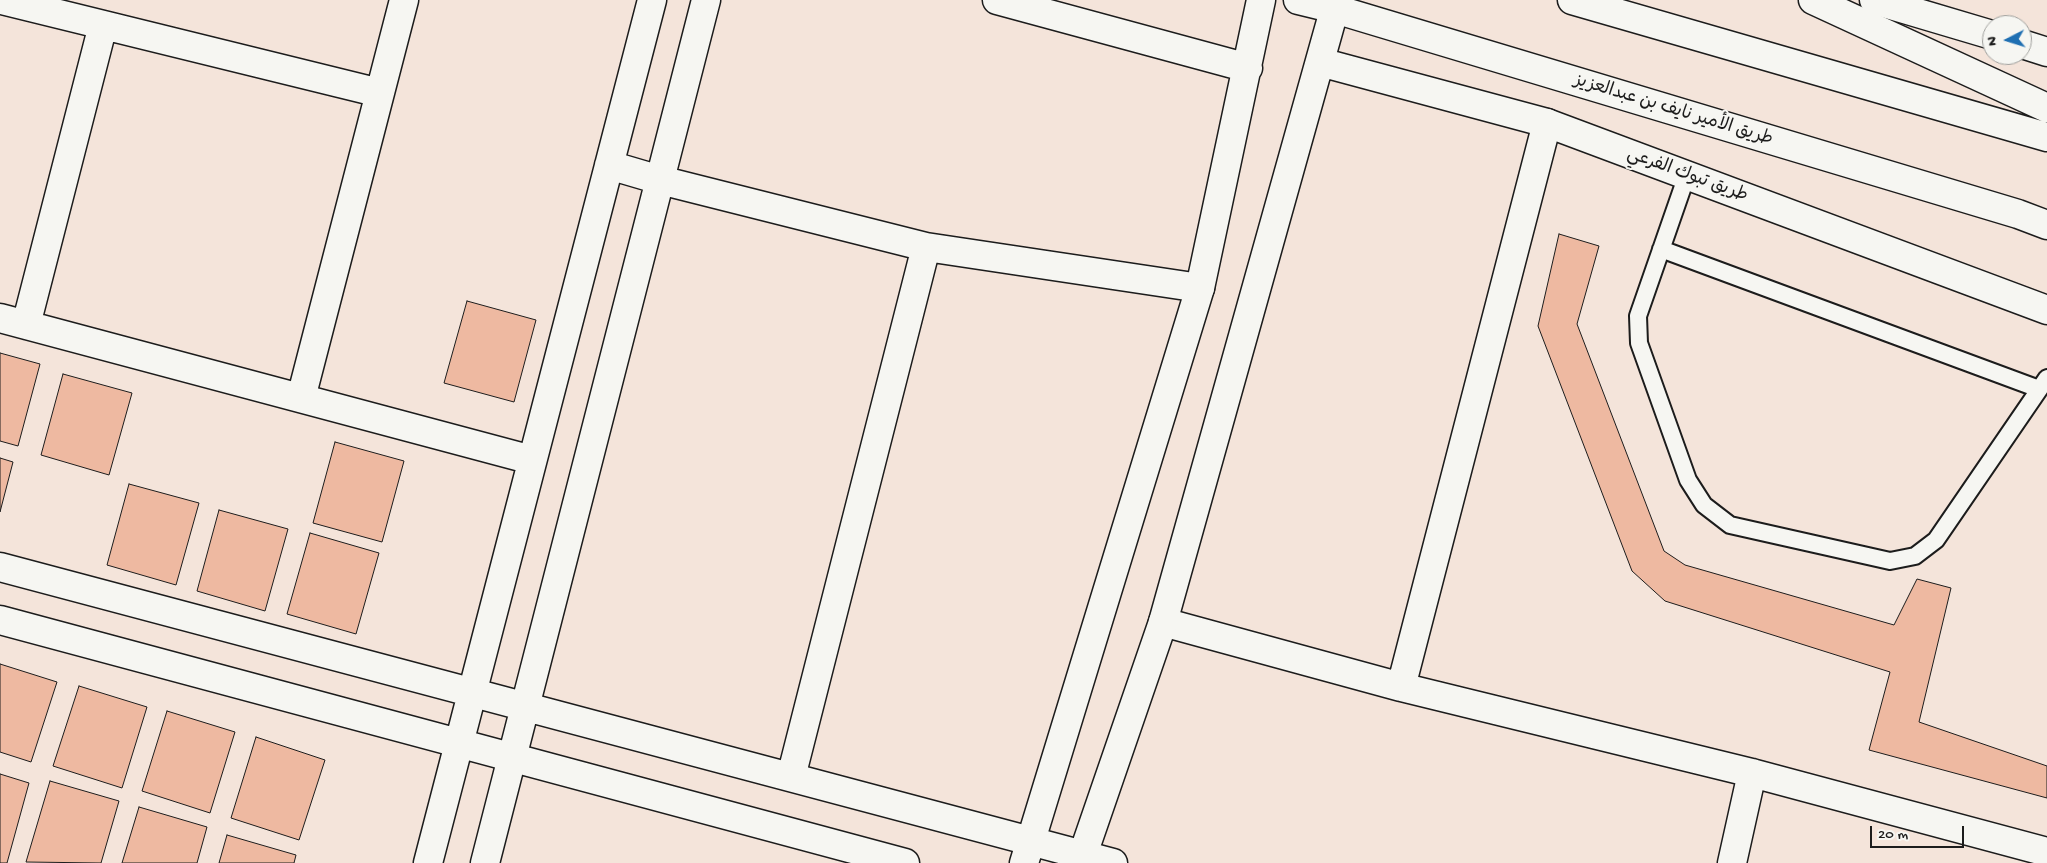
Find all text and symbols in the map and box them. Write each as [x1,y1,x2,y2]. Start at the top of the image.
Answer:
north arrow [1982,15,2032,65]
text: N [1984,36,2001,47]
street label: طريق الأمير نايف بن عبدالعزيز [1571,70,1775,152]
street label: طريق تبوك الفرعي [1624,144,1750,208]
scale bar [1872,816,1966,848]
text: 20 m [1878,826,1908,844]

